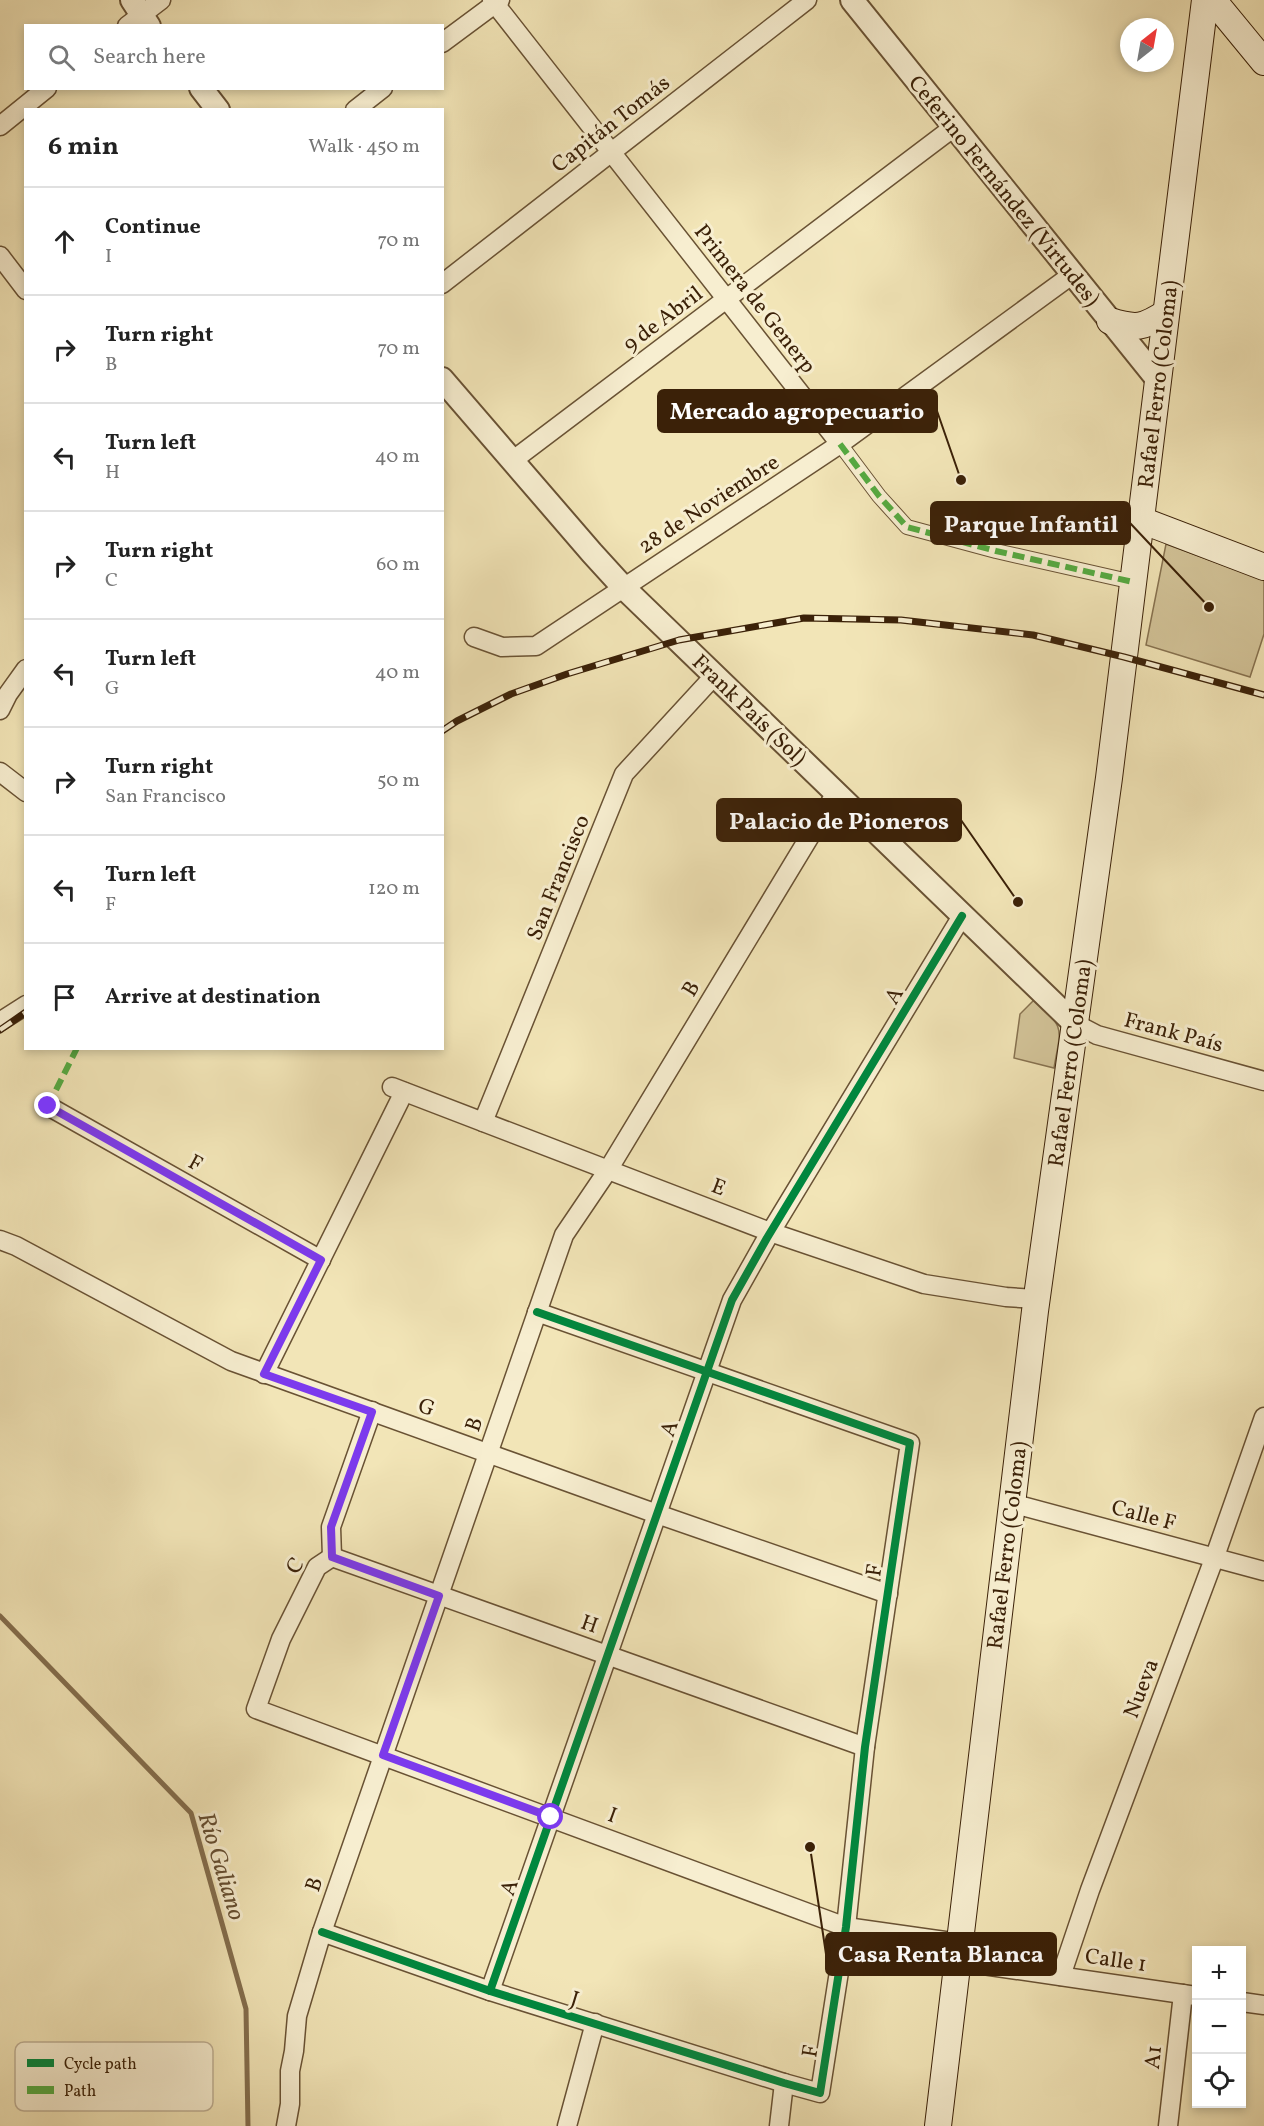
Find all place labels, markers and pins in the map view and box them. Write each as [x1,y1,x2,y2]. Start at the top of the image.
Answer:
callout: Mercado agropecuario [658,390,937,432]
callout: Parque Infantil [931,502,1130,544]
callout: Palacio de Pioneros [717,799,961,841]
callout: Casa Renta Blanca [826,1933,1056,1975]

